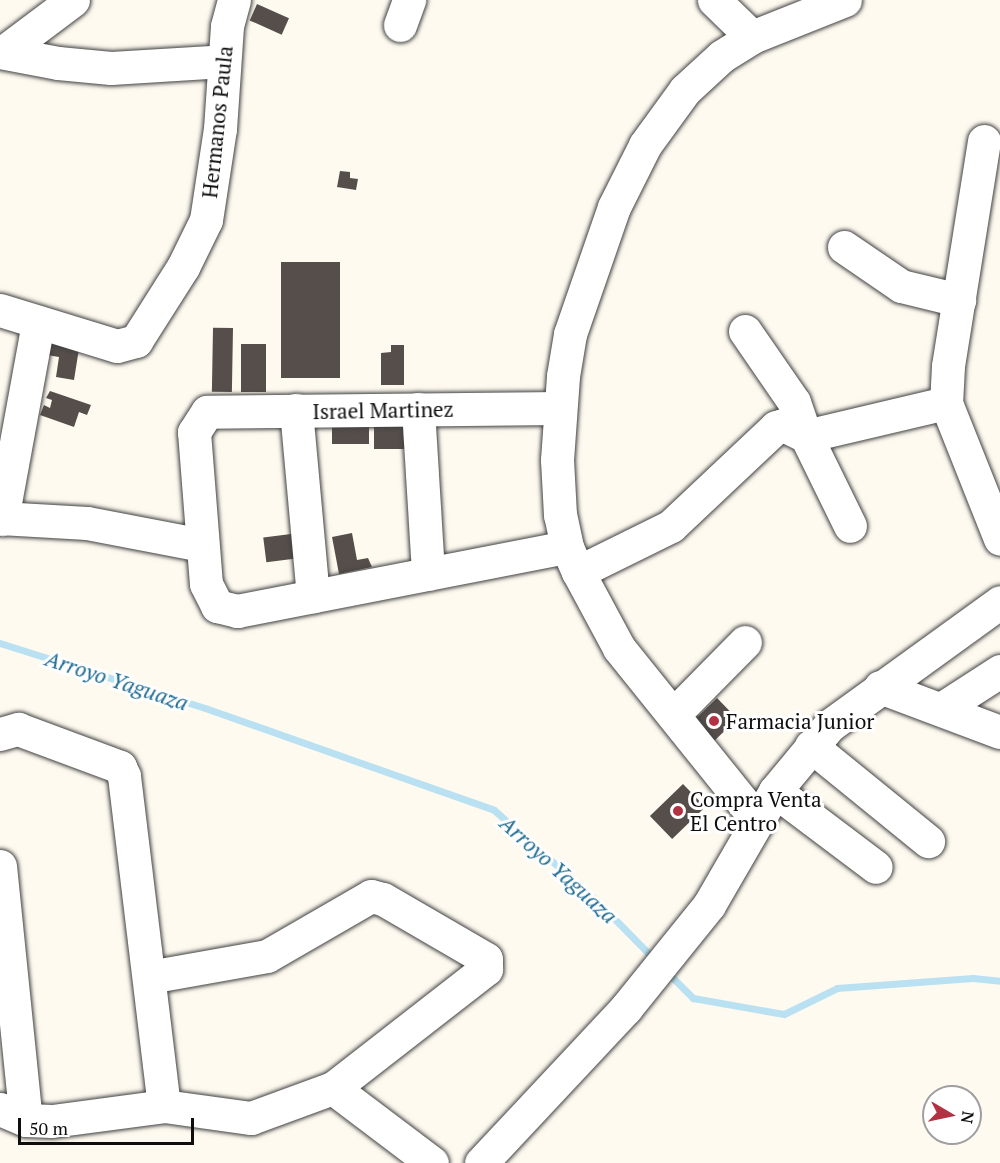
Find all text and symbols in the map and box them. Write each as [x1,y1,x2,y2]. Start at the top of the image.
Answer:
street label: Hermanos Paula [196,45,238,199]
street label: Israel Martinez [312,396,454,424]
water label: Arroyo Yaguaza [42,644,192,716]
place label: Farmacia Junior [726,708,874,734]
marker: Farmacia Junior [707,714,721,728]
place label: Compra Venta El Centro [690,786,822,836]
marker: Compra Venta El Centro [671,804,685,818]
water label: Arroyo Yaguaza [495,809,623,929]
north arrow [922,1085,982,1145]
scale bar [21,1106,196,1144]
text: N [956,1110,980,1125]
text: 50 m [29,1116,68,1140]

